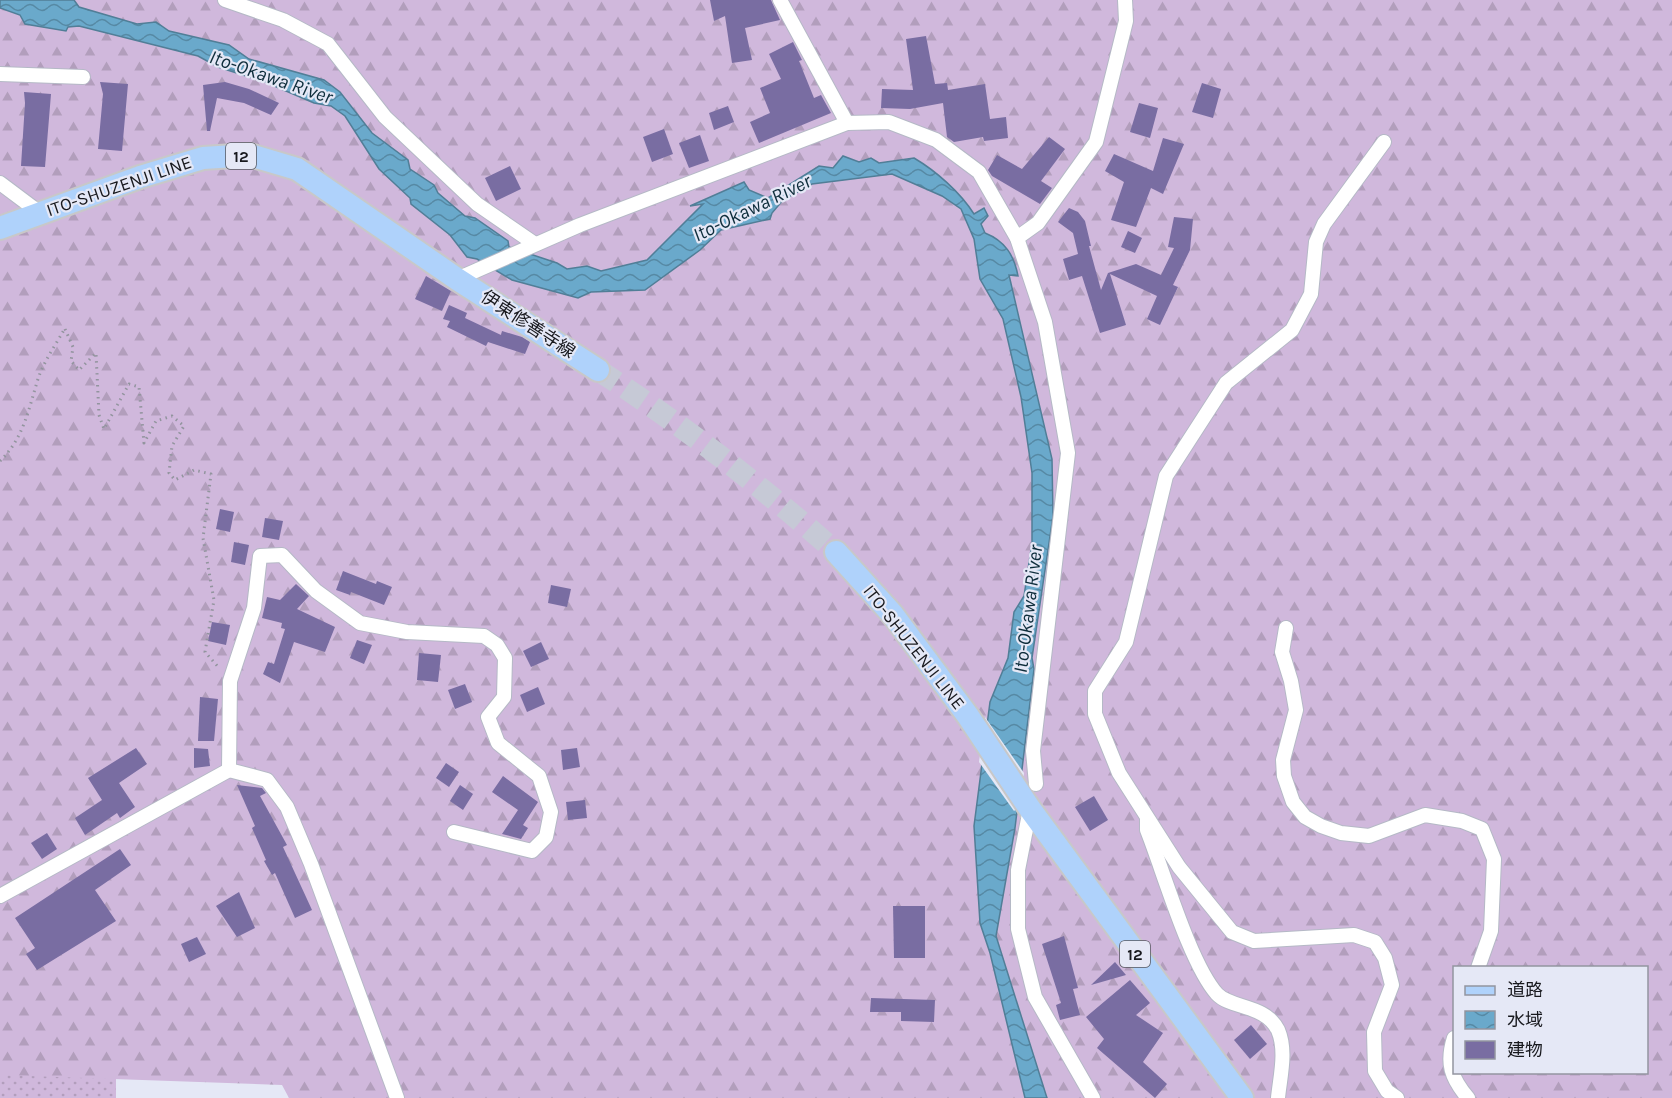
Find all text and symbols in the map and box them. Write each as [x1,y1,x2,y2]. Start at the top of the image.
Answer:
water label: Ito-Okawa River [206,45,337,109]
road number: 12 [226,143,256,169]
street label: ITO-SHUZENJI LINE [43,151,195,221]
water label: Ito-Okawa River [689,169,816,247]
street label: 伊東修善寺線 [477,285,579,363]
water label: Ito-Okawa River [1009,543,1047,674]
street label: ITO-SHUZENJI LINE [858,580,970,714]
road number: 12 [1120,941,1150,967]
legend [1453,966,1648,1074]
text: 道路 [1507,979,1543,1001]
text: 水域 [1507,1009,1543,1031]
text: 建物 [1507,1039,1543,1061]

